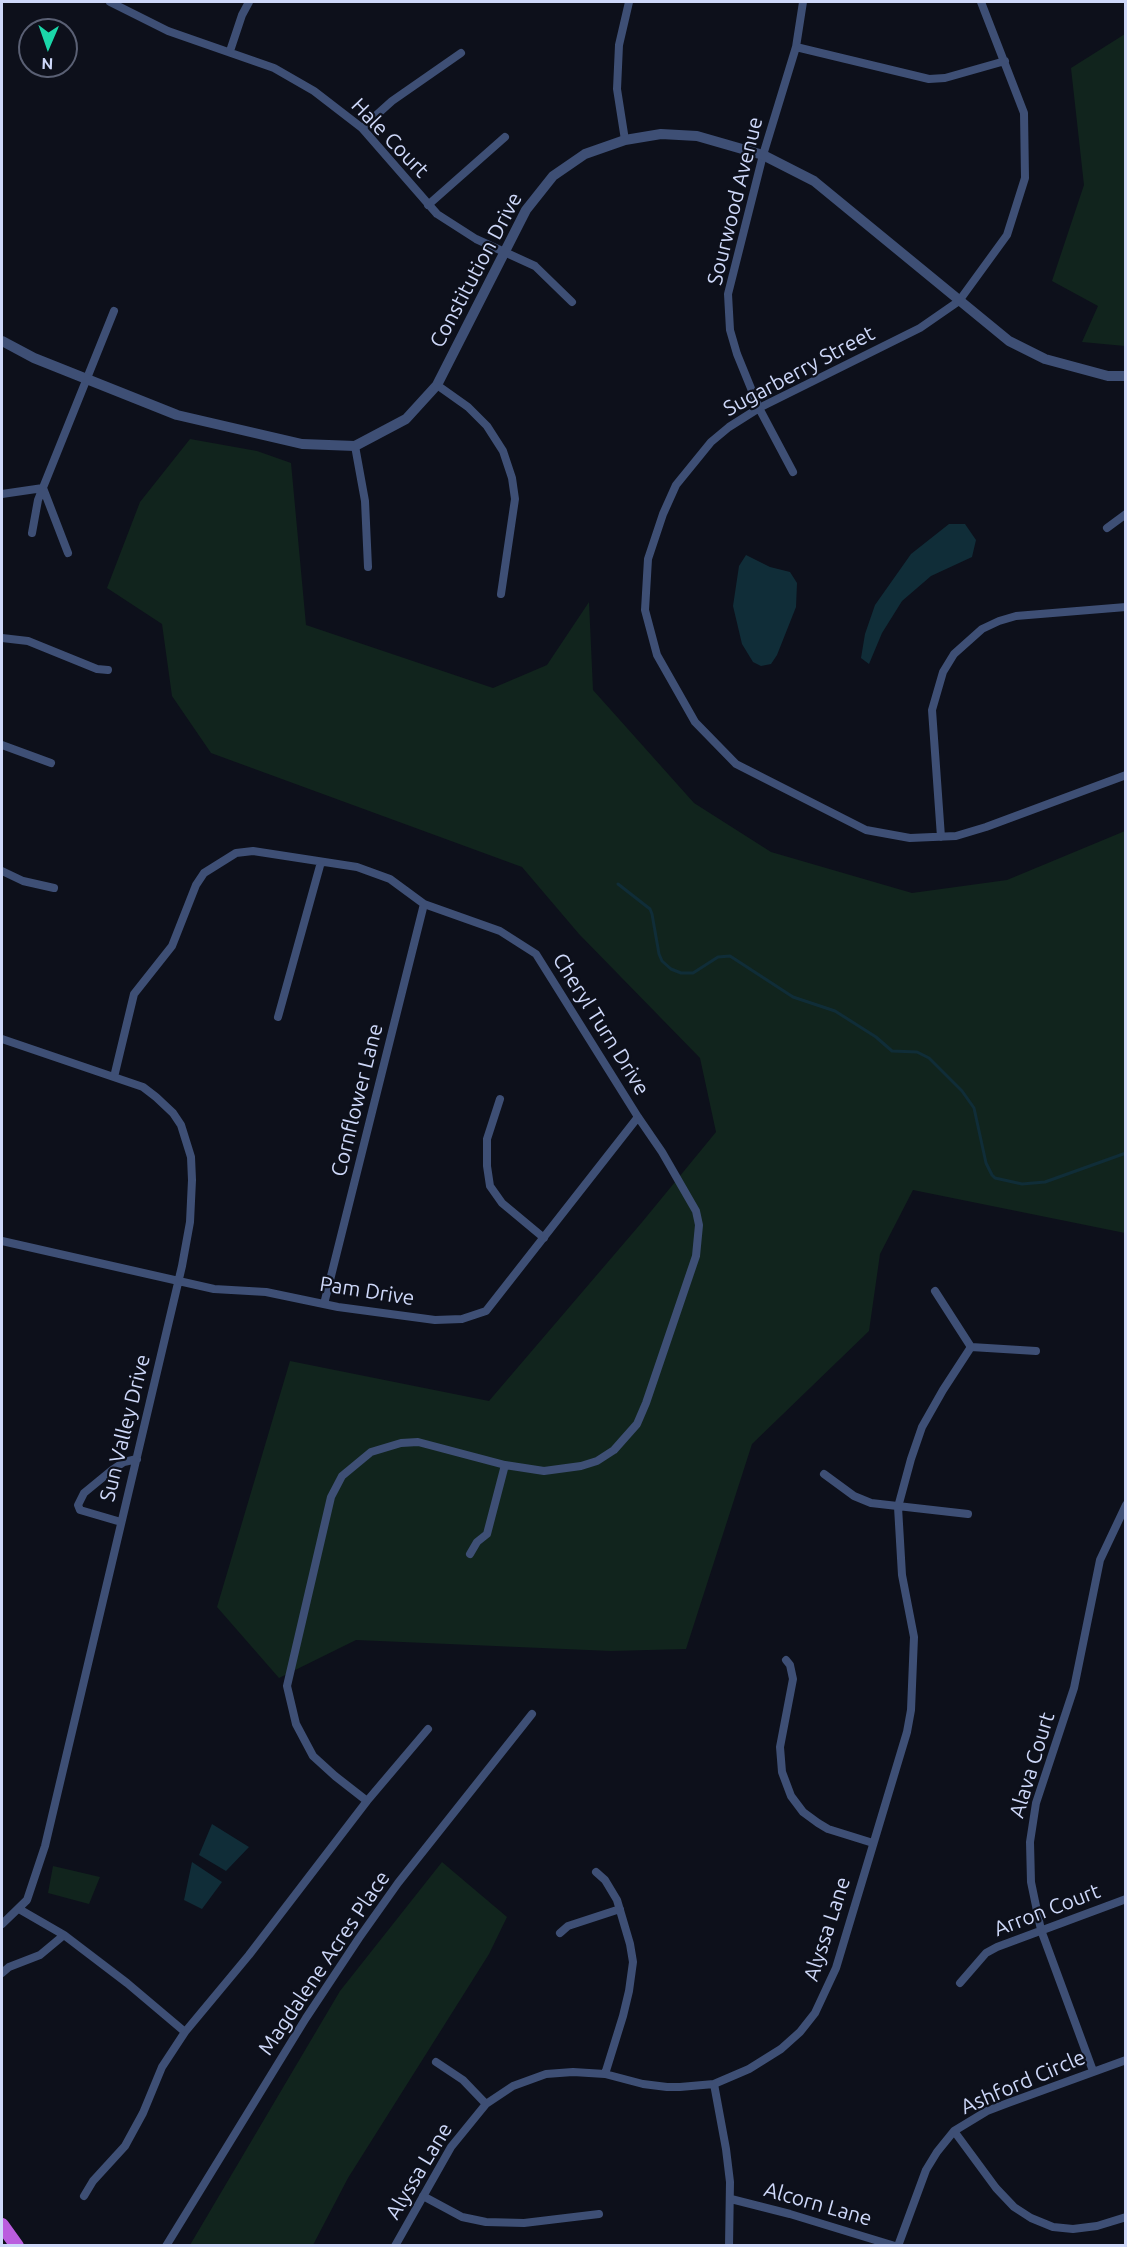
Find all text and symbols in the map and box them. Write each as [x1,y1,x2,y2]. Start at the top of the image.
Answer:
north arrow [18,18,78,78]
text: N [41,55,54,73]
street label: Hale Court [346,93,434,183]
street label: Sourwood Avenue [702,114,768,288]
street label: Constitution Drive [425,188,527,352]
street label: Sugarberry Street [719,321,879,421]
street label: Cheryl Turn Drive [547,948,655,1100]
street label: Cornflower Lane [326,1021,388,1179]
street label: Pam Drive [318,1271,416,1311]
street label: Sun Valley Drive [95,1352,155,1504]
street label: Alava Court [1004,1709,1060,1821]
street label: Magdalene Acres Place [253,1866,395,2060]
street label: Alyssa Lane [798,1874,856,1984]
street label: Arron Court [990,1878,1104,1942]
street label: Ashford Circle [957,2044,1089,2120]
street label: Alyssa Lane [380,2118,458,2224]
street label: Alcorn Lane [761,2177,875,2231]

